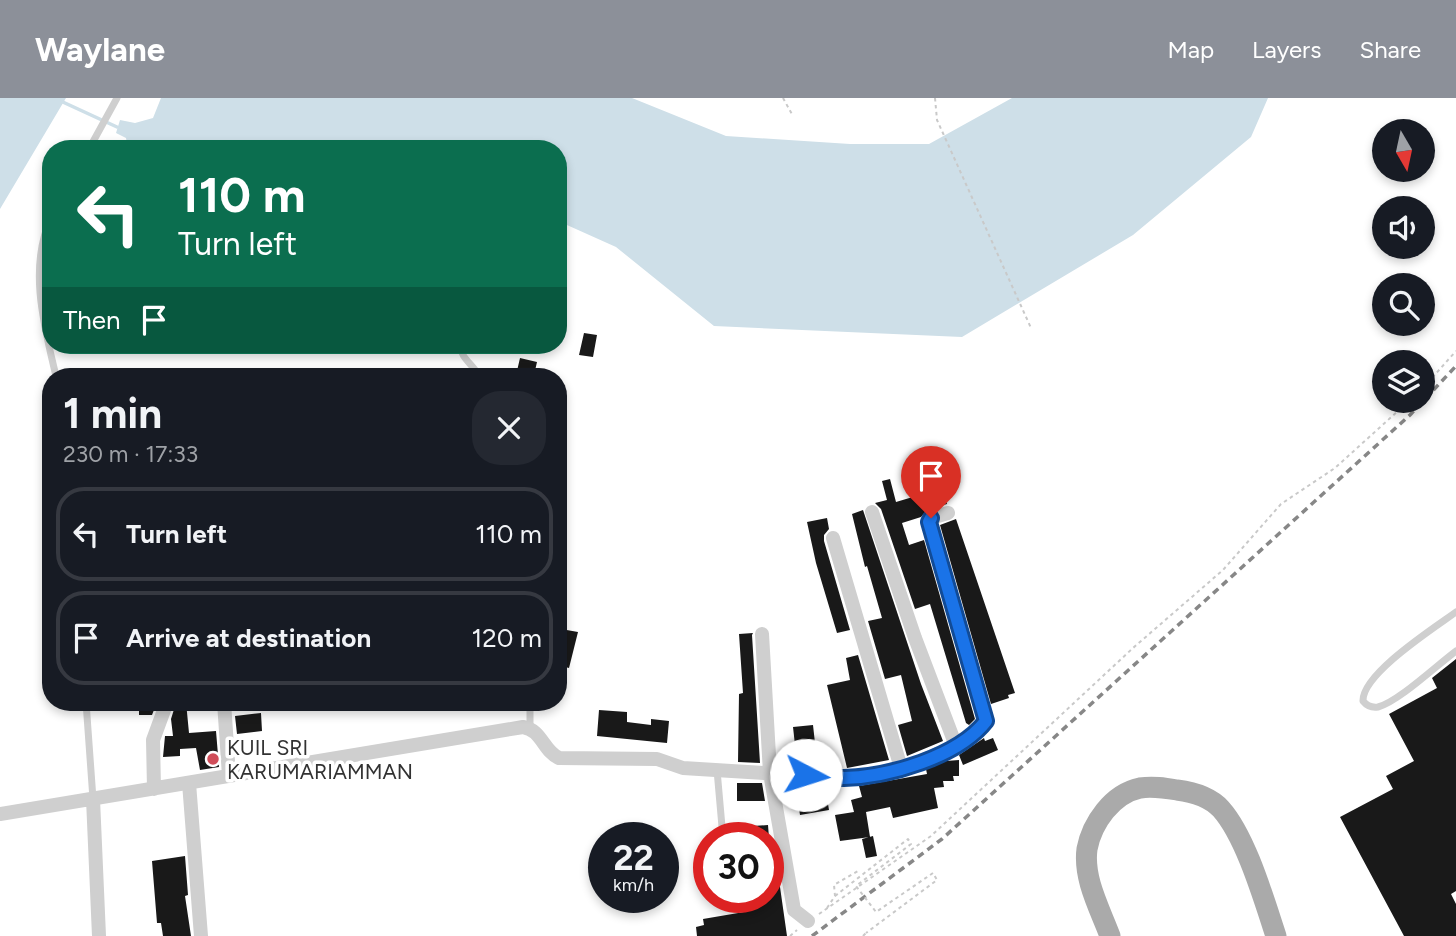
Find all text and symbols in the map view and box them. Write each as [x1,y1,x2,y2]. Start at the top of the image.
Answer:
text: Waylane [35,30,165,69]
text: Map [1167,35,1214,64]
text: Layers [1252,35,1321,64]
text: Share [1359,35,1421,64]
north arrow [1372,119,1435,182]
map controls [1372,119,1435,413]
text: 110 m [178,165,306,224]
icon: left [63,168,154,259]
button: sound [1372,196,1435,259]
text: Turn left [178,225,297,263]
button: search [1372,273,1435,336]
icon: arrive [135,301,173,339]
text: Then [63,304,121,336]
button: layers [1372,350,1435,413]
text: 1 min [63,388,162,439]
button: close [472,391,546,465]
text: 230 m · 17:33 [63,440,198,468]
pin [901,446,961,518]
icon: arrive [912,457,950,495]
icon: left [67,515,105,553]
text: Turn left [126,518,227,550]
text: 110 m [475,518,542,550]
icon: arrive [67,619,105,657]
text: Arrive at destination [126,622,371,654]
text: 120 m [472,622,542,654]
place label: KUIL SRI KARUMARIAMMAN [227,735,413,784]
position arrow [769,738,843,812]
marker: KUIL SRI KARUMARIAMMAN [205,751,221,767]
speed limit sign: 30 [693,822,784,913]
text: 22 [613,837,654,879]
text: km/h [613,874,654,896]

